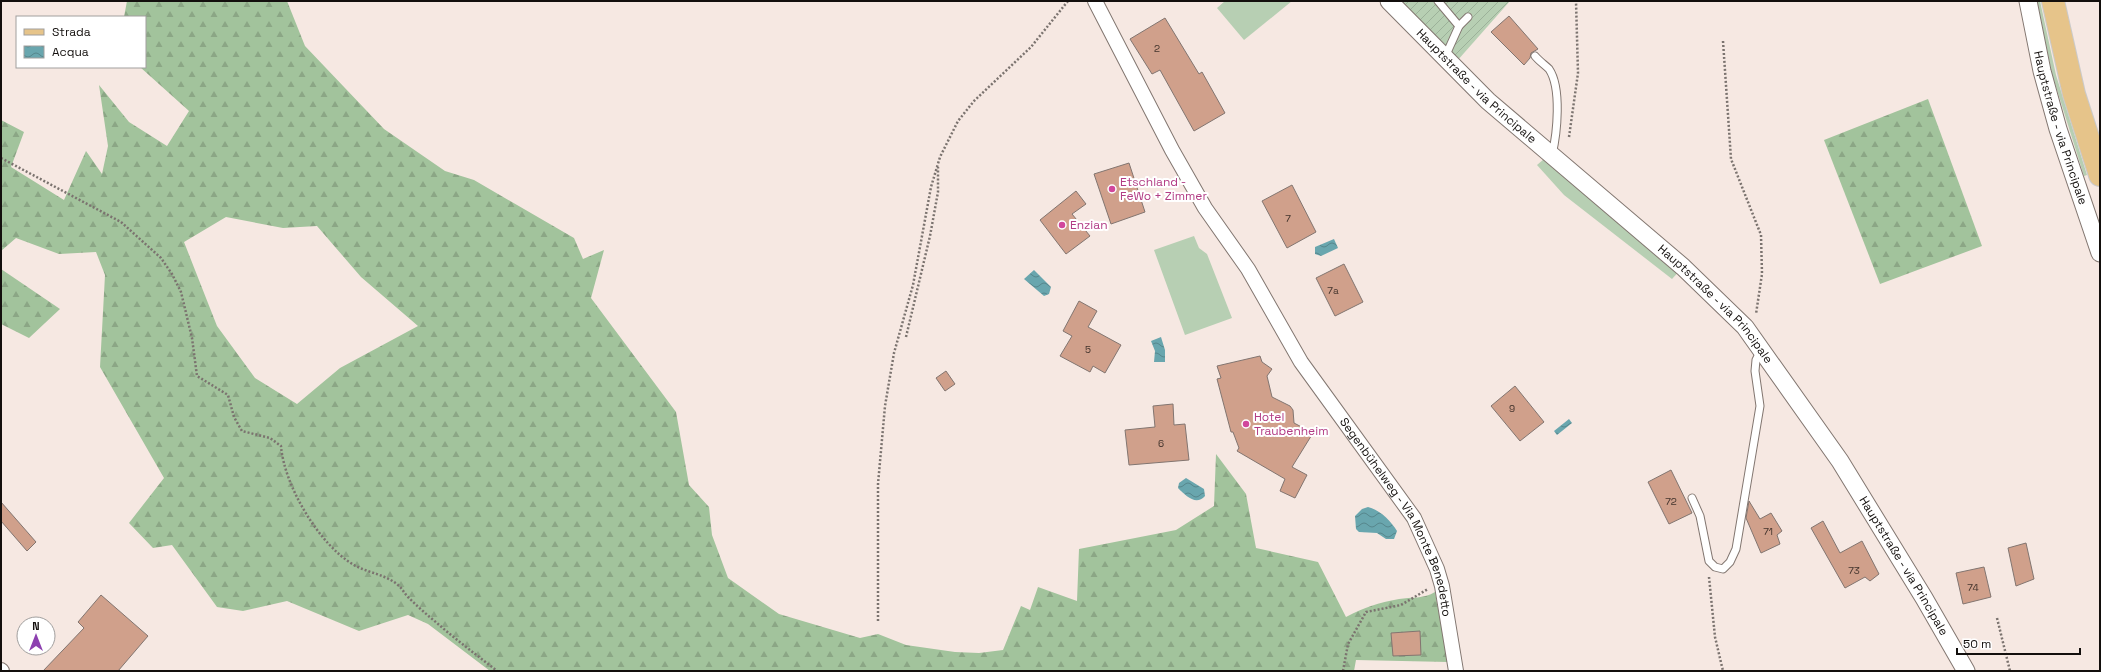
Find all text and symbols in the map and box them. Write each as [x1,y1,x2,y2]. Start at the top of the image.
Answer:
legend [16,16,146,68]
text: Strada [52,24,91,40]
street label: Hauptstraße - via Principale [1413,25,1540,147]
house number: 2 [1154,42,1160,55]
text: Acqua [52,44,89,60]
street label: Hauptstraße - via Principale [2030,49,2091,207]
place label: Etschland - FeWo + Zimmer [1120,174,1207,204]
marker: Etschland - FeWo + Zimmer [1107,184,1117,194]
house number: 7 [1285,212,1291,225]
place label: Enzian [1070,217,1108,233]
marker: Enzian [1057,220,1067,230]
street label: Hauptstraße - via Principale [1654,241,1776,367]
house number: 7a [1327,284,1339,297]
house number: 5 [1085,343,1091,356]
house number: 9 [1509,402,1515,415]
place label: Hotel Traubenheim [1254,409,1328,439]
street label: Segenbühelweg - Via Monte Benedetto [1336,415,1455,618]
marker: Hotel Traubenheim [1241,419,1251,429]
house number: 6 [1158,437,1164,450]
street label: Hauptstraße - via Principale [1855,493,1952,638]
house number: 72 [1665,495,1677,508]
house number: 71 [1763,525,1773,538]
house number: 73 [1848,564,1860,577]
house number: 74 [1967,581,1979,594]
north arrow [16,616,56,656]
text: N [32,619,40,633]
scale bar [1957,630,2080,656]
text: 50 m [1963,636,1991,652]

